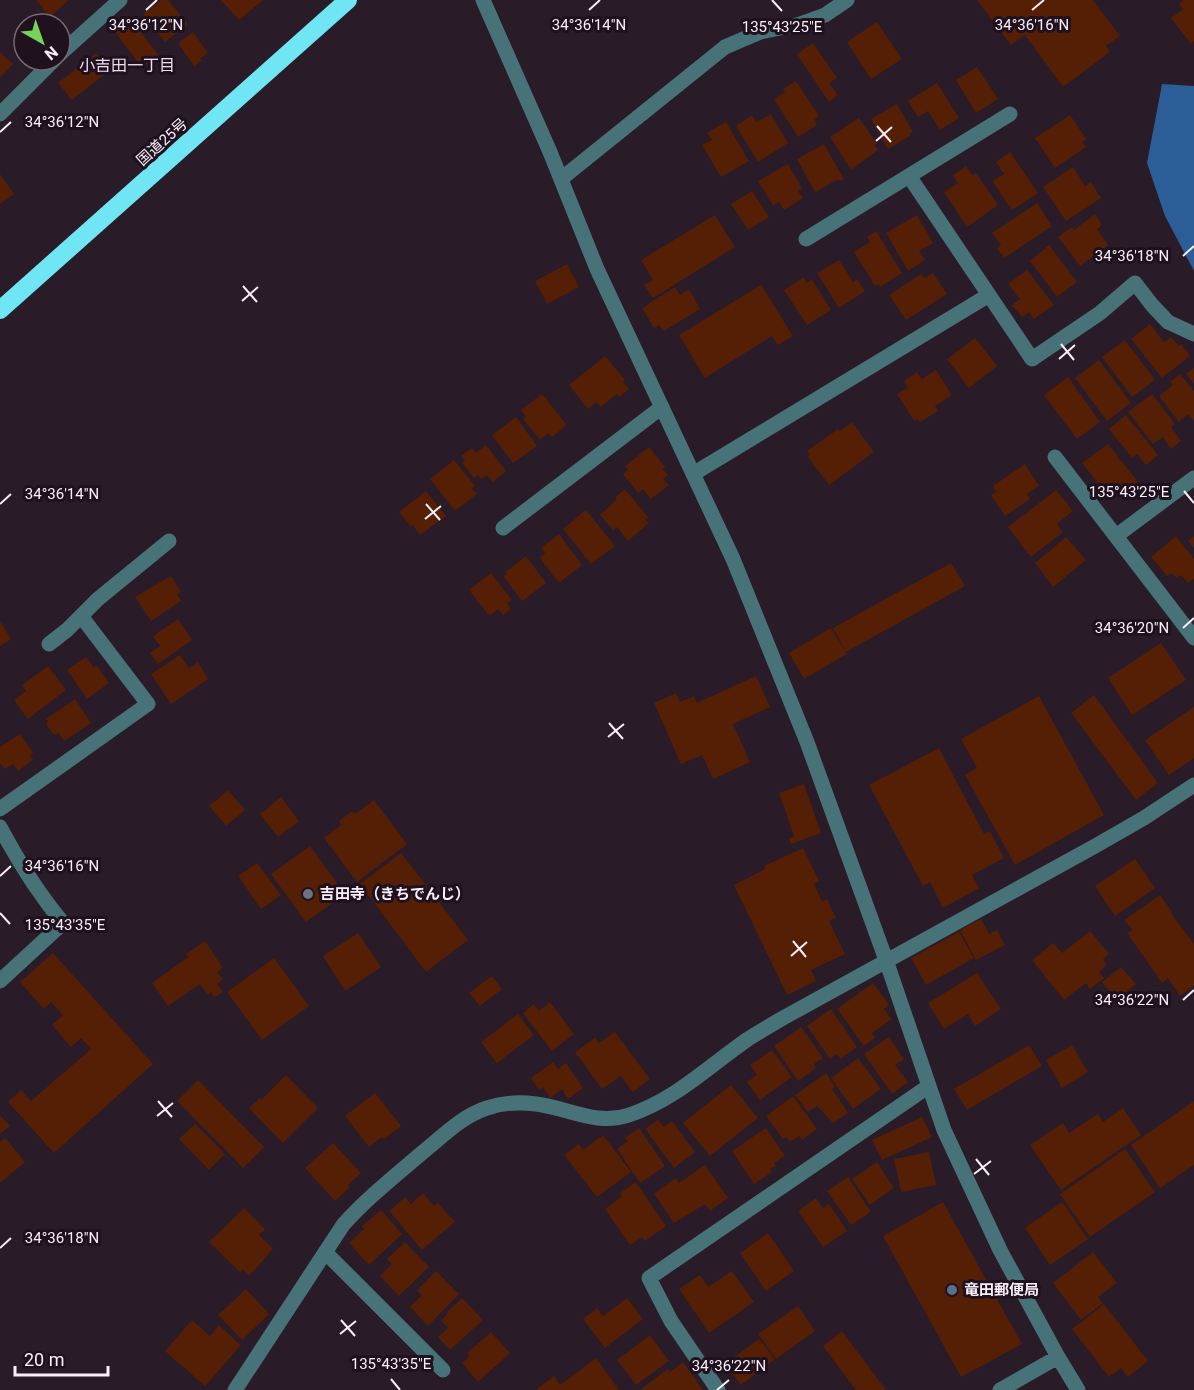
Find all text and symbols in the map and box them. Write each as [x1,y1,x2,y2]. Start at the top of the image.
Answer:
north arrow [12,12,72,72]
text: 34°36'12"N [109,16,183,34]
text: 34°36'14"N [552,16,626,34]
text: 34°36'16"N [995,16,1069,34]
text: 135°43'25"E [742,18,823,36]
text: N [41,42,62,64]
district label: 小吉田一丁目 [79,56,175,75]
text: 34°36'12"N [25,113,99,131]
street label: 国道25号 [133,115,191,169]
text: 34°36'18"N [1095,247,1169,265]
text: 135°43'25"E [1089,483,1170,501]
text: 34°36'14"N [25,485,99,503]
text: 34°36'20"N [1095,619,1169,637]
text: 34°36'16"N [25,857,99,875]
place label: 吉田寺（きちでんじ） [320,885,470,903]
marker: 吉田寺（きちでんじ） [301,887,315,901]
text: 135°43'35"E [25,916,106,934]
text: 34°36'22"N [1095,991,1169,1009]
text: 34°36'18"N [25,1229,99,1247]
place label: 竜田郵便局 [964,1281,1039,1299]
marker: 竜田郵便局 [945,1283,959,1297]
scale bar [15,1339,108,1377]
text: 20 m [24,1349,64,1370]
text: 135°43'35"E [351,1355,432,1373]
text: 34°36'22"N [692,1357,766,1375]

